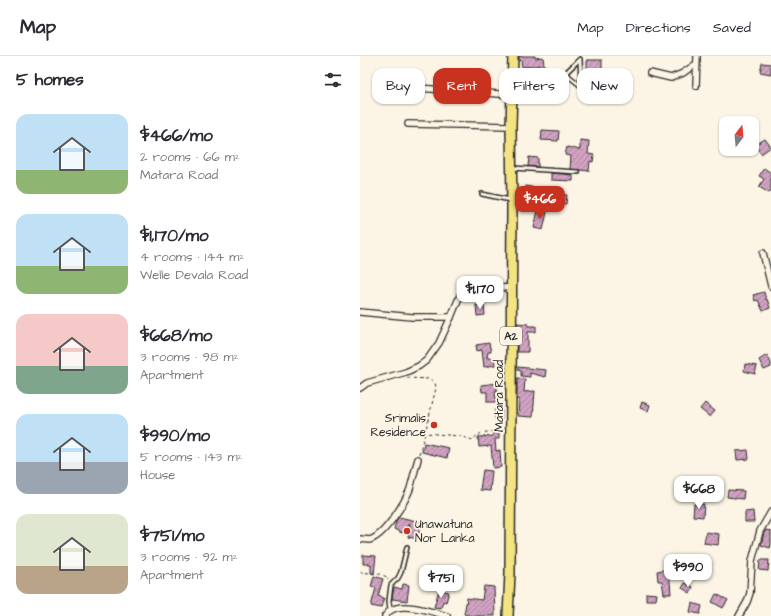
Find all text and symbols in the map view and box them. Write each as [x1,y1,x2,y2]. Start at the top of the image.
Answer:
text: Map [20,14,56,41]
text: Map [577,18,604,38]
text: Directions [626,18,691,38]
text: Saved [713,18,751,38]
text: 5 homes [16,68,84,92]
chip: Buy [372,68,425,104]
chip: Rent [433,68,491,104]
chip: Filters [499,68,569,104]
chip: New [577,68,633,104]
icon: filters [322,69,344,91]
north arrow [719,116,759,156]
map controls [719,116,759,156]
text: $466/mo [140,124,213,148]
icon: home [48,130,96,178]
text: 2 rooms · 66 m² [140,148,240,166]
text: Matara Road [140,166,218,184]
pin: $466 [516,186,564,220]
text: $466 [524,190,556,208]
text: $1,170/mo [140,224,209,248]
icon: home [48,230,96,278]
text: 4 rooms · 144 m² [140,248,244,266]
text: Welle Devala Road [140,266,248,284]
pin: $1,170 [447,276,513,310]
text: $1,170 [465,280,495,298]
text: $668/mo [140,324,212,348]
road number: A2 [500,327,522,345]
icon: home [48,330,96,378]
text: 3 rooms · 98 m² [140,348,239,366]
street label: Matara Road [491,360,508,432]
text: Apartment [140,366,204,384]
place label: Srimalis Residence [370,410,427,441]
marker: Srimalis Residence [429,420,439,430]
text: $990/mo [140,424,210,448]
icon: home [48,430,96,478]
text: 5 rooms · 143 m² [140,448,242,466]
text: House [140,466,175,484]
pin: $668 [675,476,723,510]
text: $668 [683,480,715,498]
place label: Unawatuna Nor Lanka [415,516,475,547]
text: $751/mo [140,524,205,548]
marker: Unawatuna Nor Lanka [402,526,412,536]
icon: home [48,530,96,578]
text: 3 rooms · 92 m² [140,548,238,566]
pin: $990 [664,554,712,588]
text: $990 [673,558,703,576]
pin: $751 [417,565,465,599]
text: Apartment [140,566,204,584]
text: $751 [428,569,454,587]

